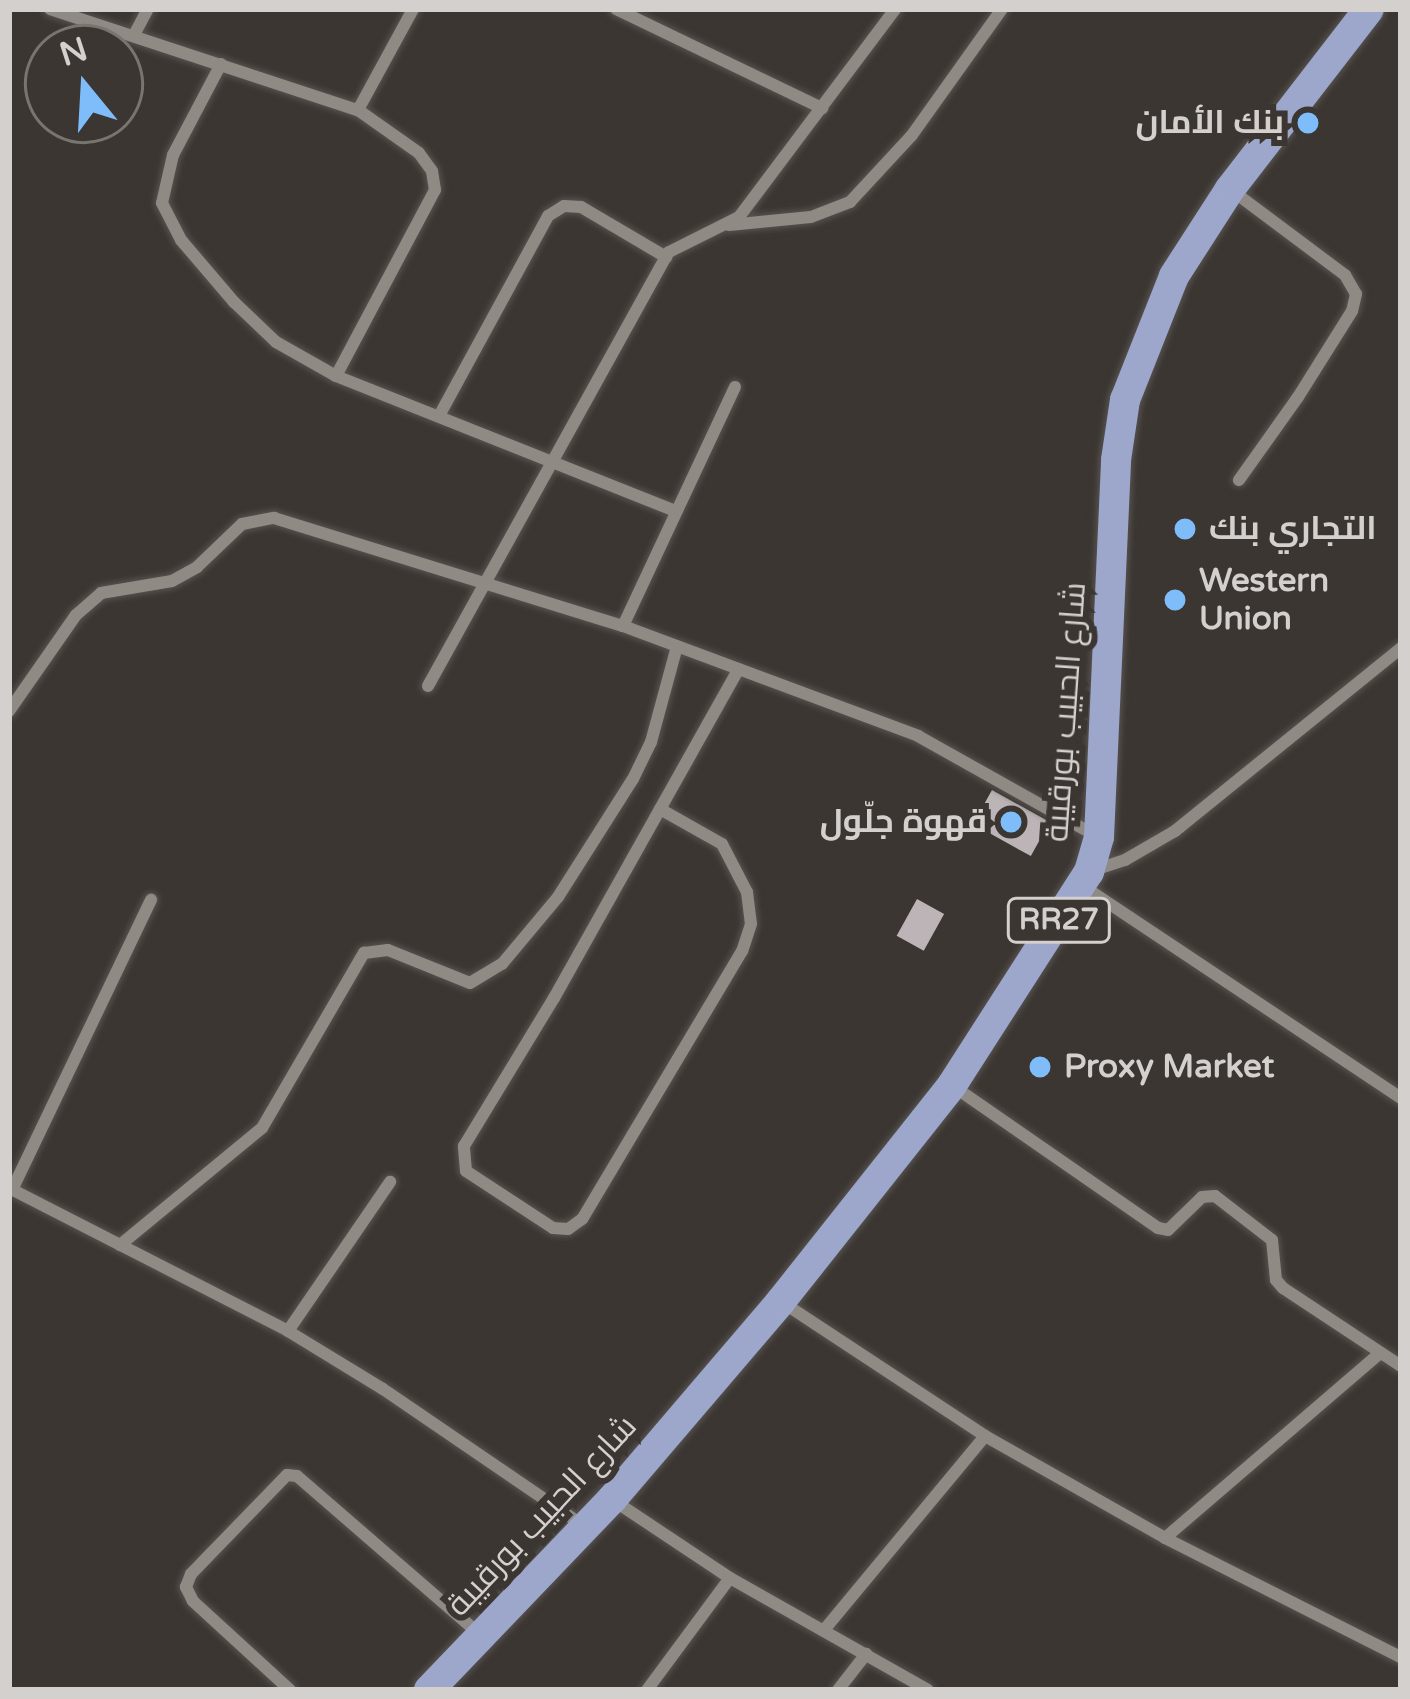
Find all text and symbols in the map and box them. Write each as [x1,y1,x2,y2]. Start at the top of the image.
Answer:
north arrow [24,24,144,144]
text: N [55,29,92,75]
place label: بنك الأمان [1136,103,1284,143]
marker: بنك الأمان [1295,110,1321,136]
place label: التجاري بنك [1209,509,1377,549]
marker: التجاري بنك [1172,516,1198,542]
place label: Western Union [1199,561,1329,639]
street label: شارع الحبيب بورقيبة [1037,581,1095,843]
marker: Western Union [1162,587,1188,613]
place label: قهوة جلّول [820,802,987,842]
marker: قهوة جلّول [998,809,1024,835]
road number: RR27 [1005,896,1113,944]
place label: Proxy Market [1064,1047,1274,1087]
marker: Proxy Market [1027,1054,1053,1080]
street label: شارع الحبيب بورقيبة [439,1407,645,1625]

